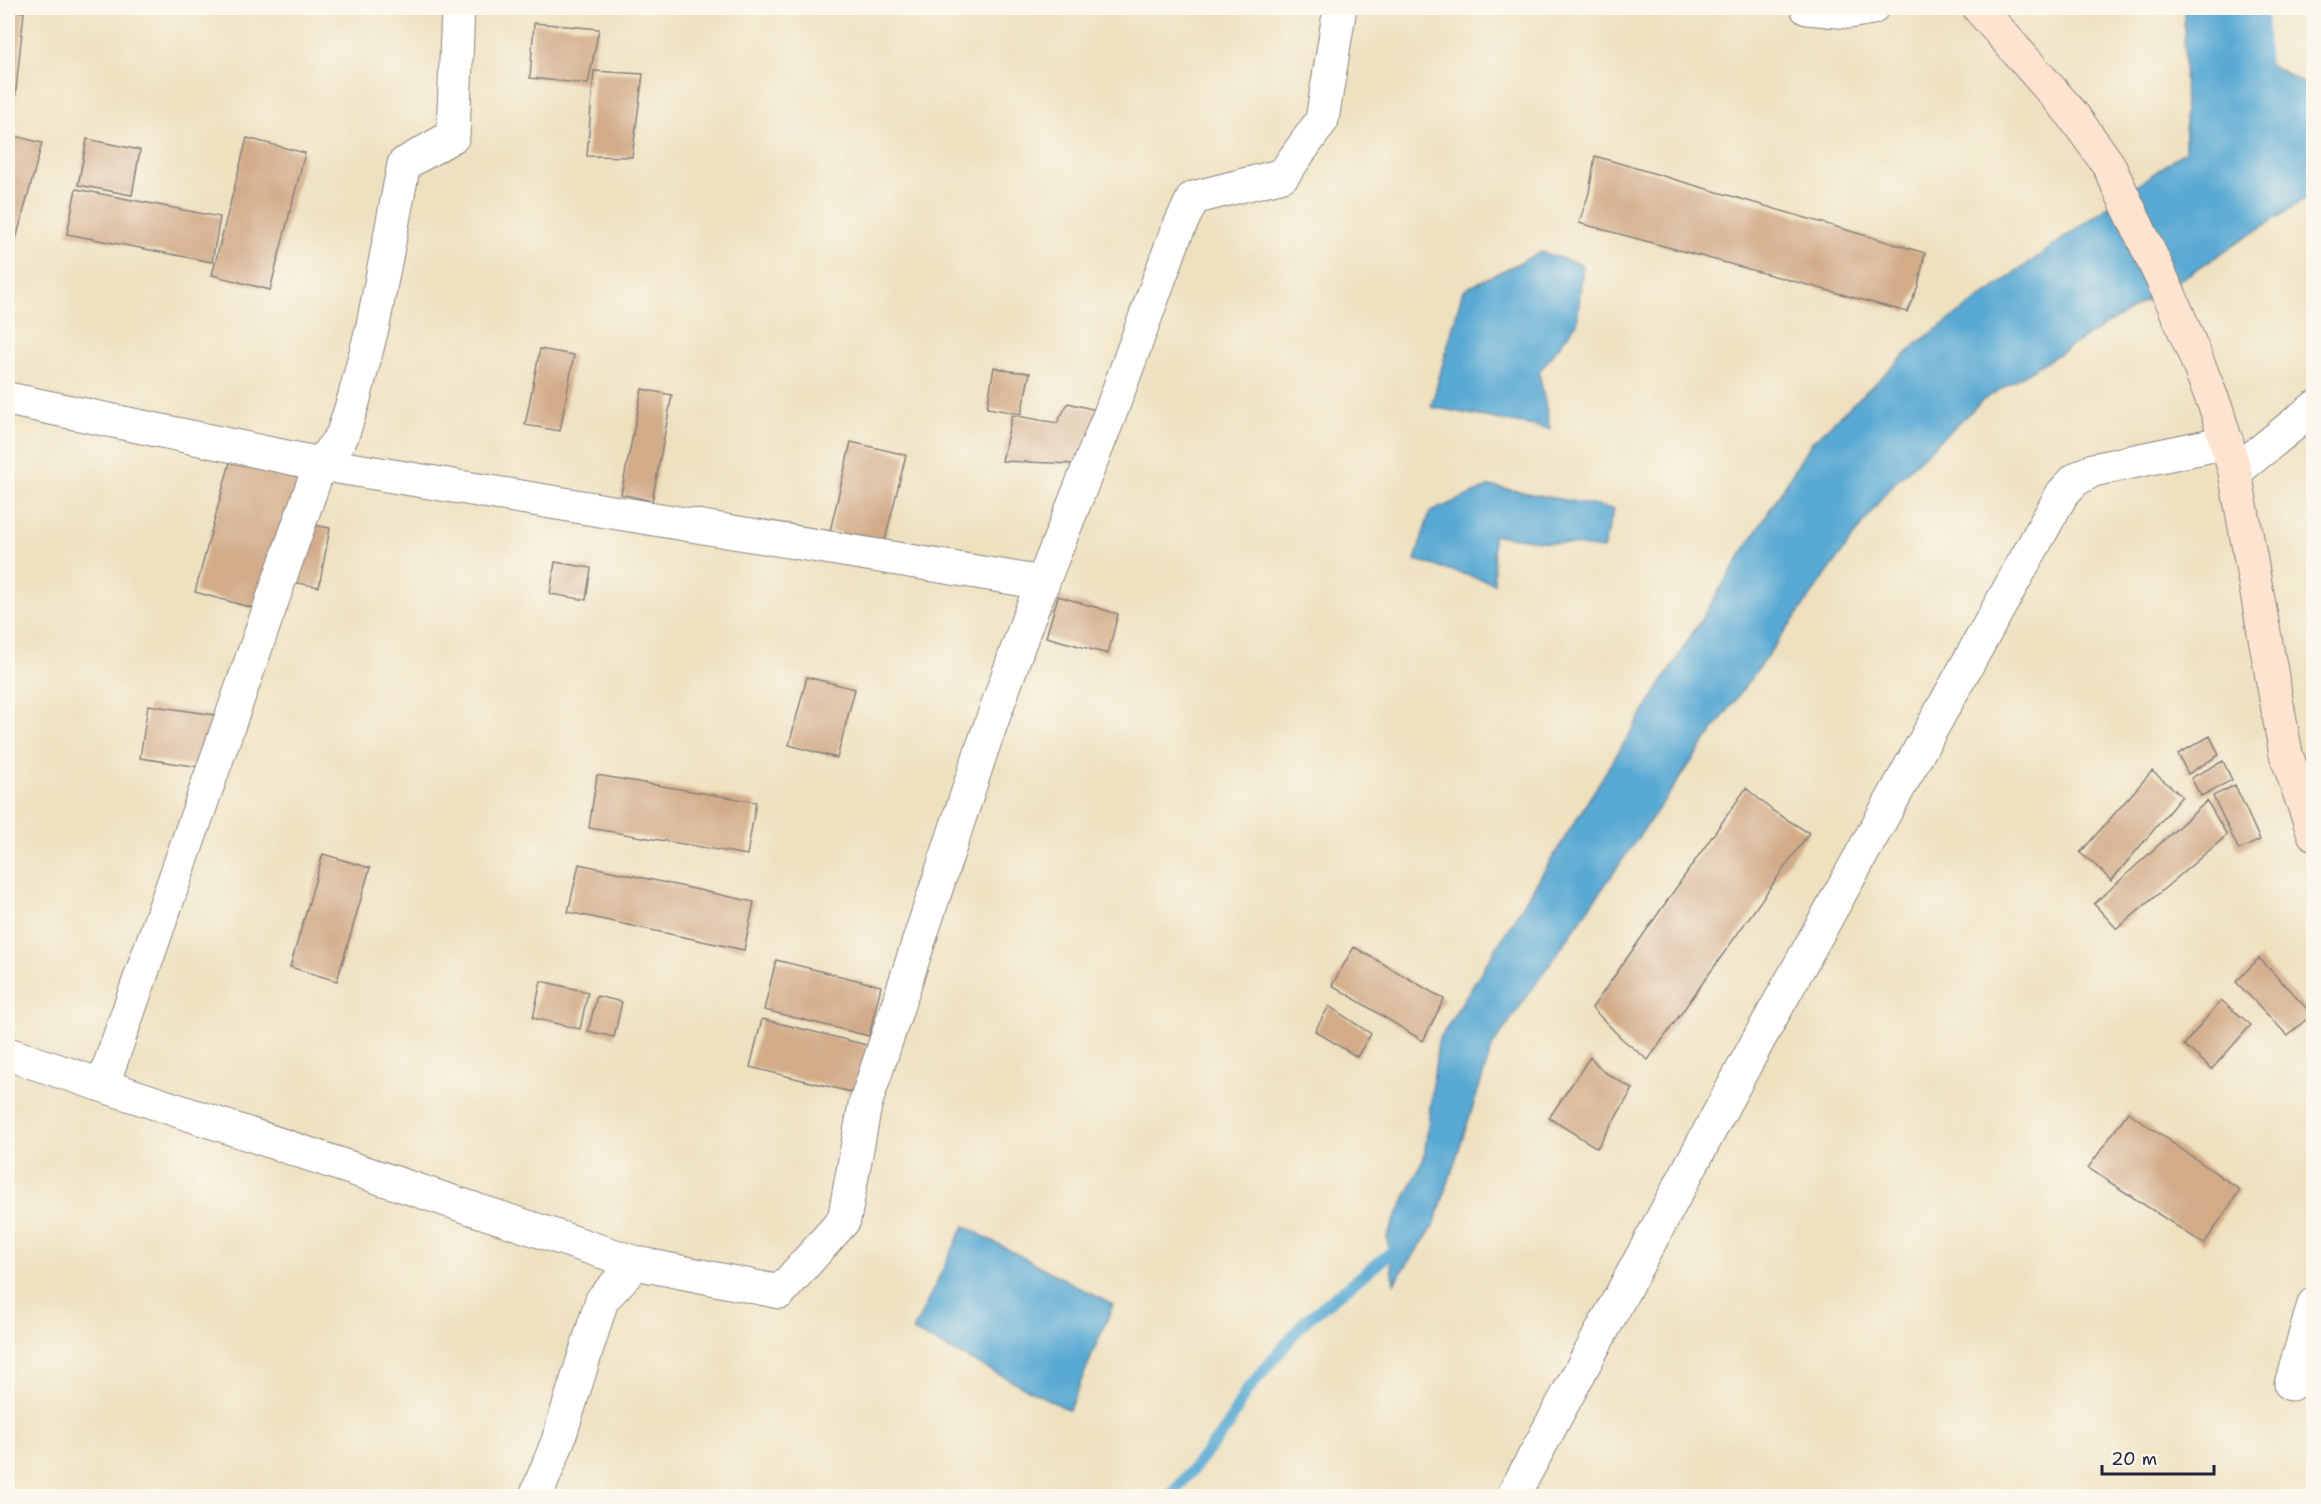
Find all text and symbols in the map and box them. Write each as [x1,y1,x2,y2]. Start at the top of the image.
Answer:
scale bar [2102,1438,2214,1476]
text: 20 m [2111,1447,2157,1471]

